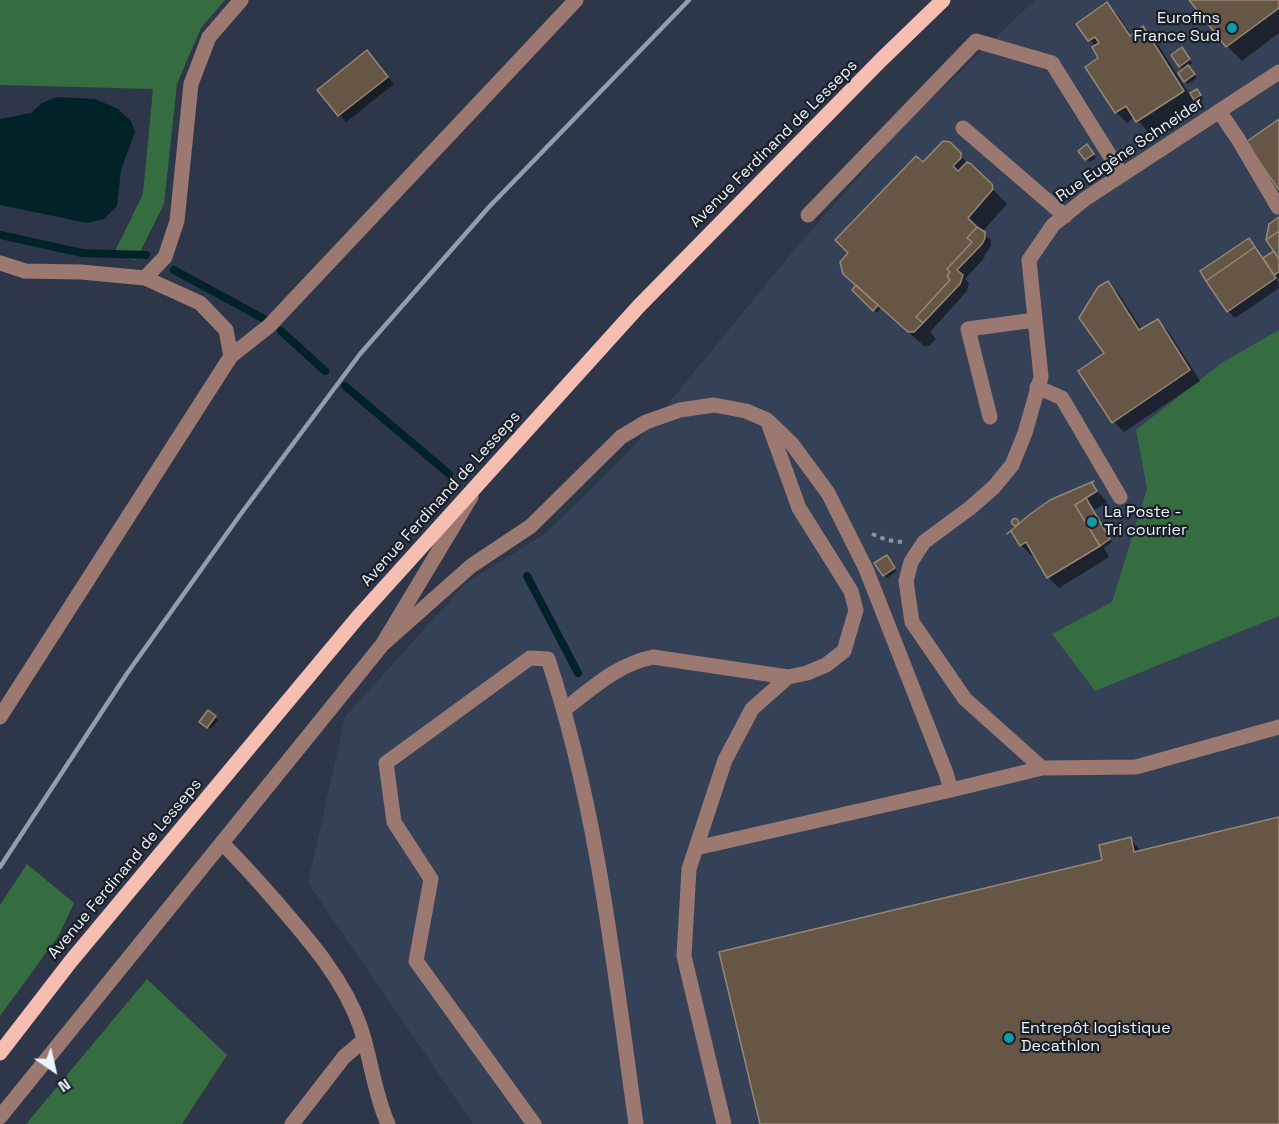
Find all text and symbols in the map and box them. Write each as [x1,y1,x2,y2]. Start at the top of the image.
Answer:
place label: Eurofins France Sud [1134,9,1220,47]
marker: Eurofins France Sud [1225,21,1239,35]
street label: Avenue Ferdinand de Lesseps [686,56,862,232]
street label: Rue Eugène Schneider [1053,94,1207,206]
street label: Avenue Ferdinand de Lesseps [357,408,525,590]
place label: La Poste - Tri courrier [1104,503,1187,541]
marker: La Poste - Tri courrier [1085,515,1099,529]
street label: Avenue Ferdinand de Lesseps [44,775,206,963]
place label: Entrepôt logistique Decathlon [1021,1019,1171,1057]
marker: Entrepôt logistique Decathlon [1002,1031,1016,1045]
north arrow [24,1040,84,1100]
text: N [54,1074,75,1097]

